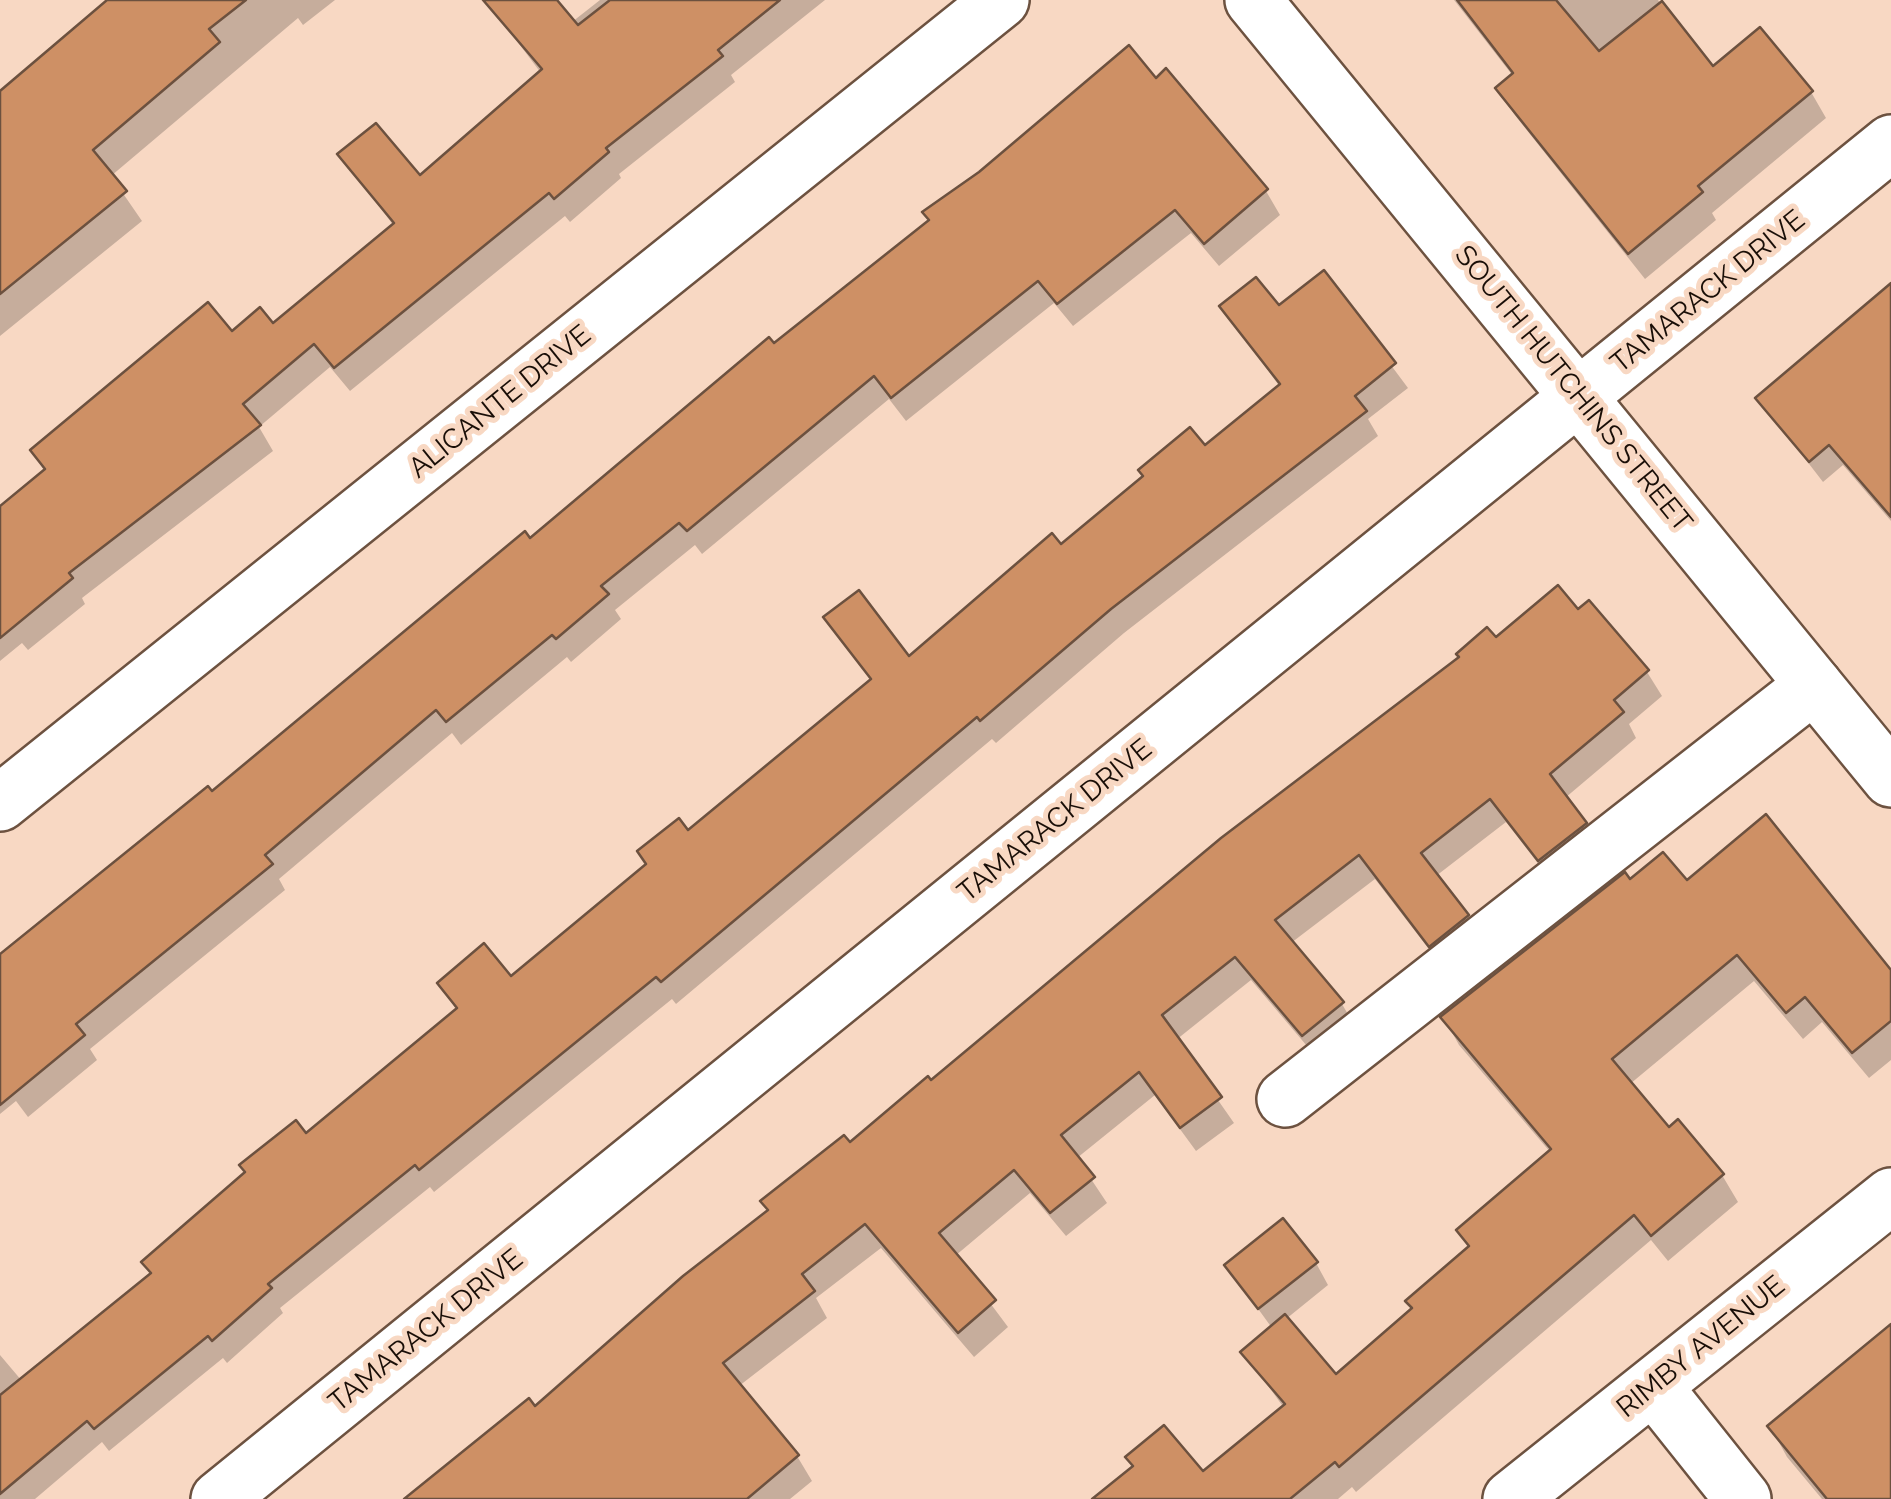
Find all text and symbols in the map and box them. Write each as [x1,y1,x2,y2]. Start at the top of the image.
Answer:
street label: TAMARACK DRIVE [1604,204,1812,380]
street label: SOUTH HUTCHINS STREET [1447,239,1699,539]
street label: ALICANTE DRIVE [402,318,598,486]
street label: TAMARACK DRIVE [951,733,1159,909]
street label: TAMARACK DRIVE [322,1243,530,1419]
street label: RIMBY AVENUE [1610,1269,1792,1425]

